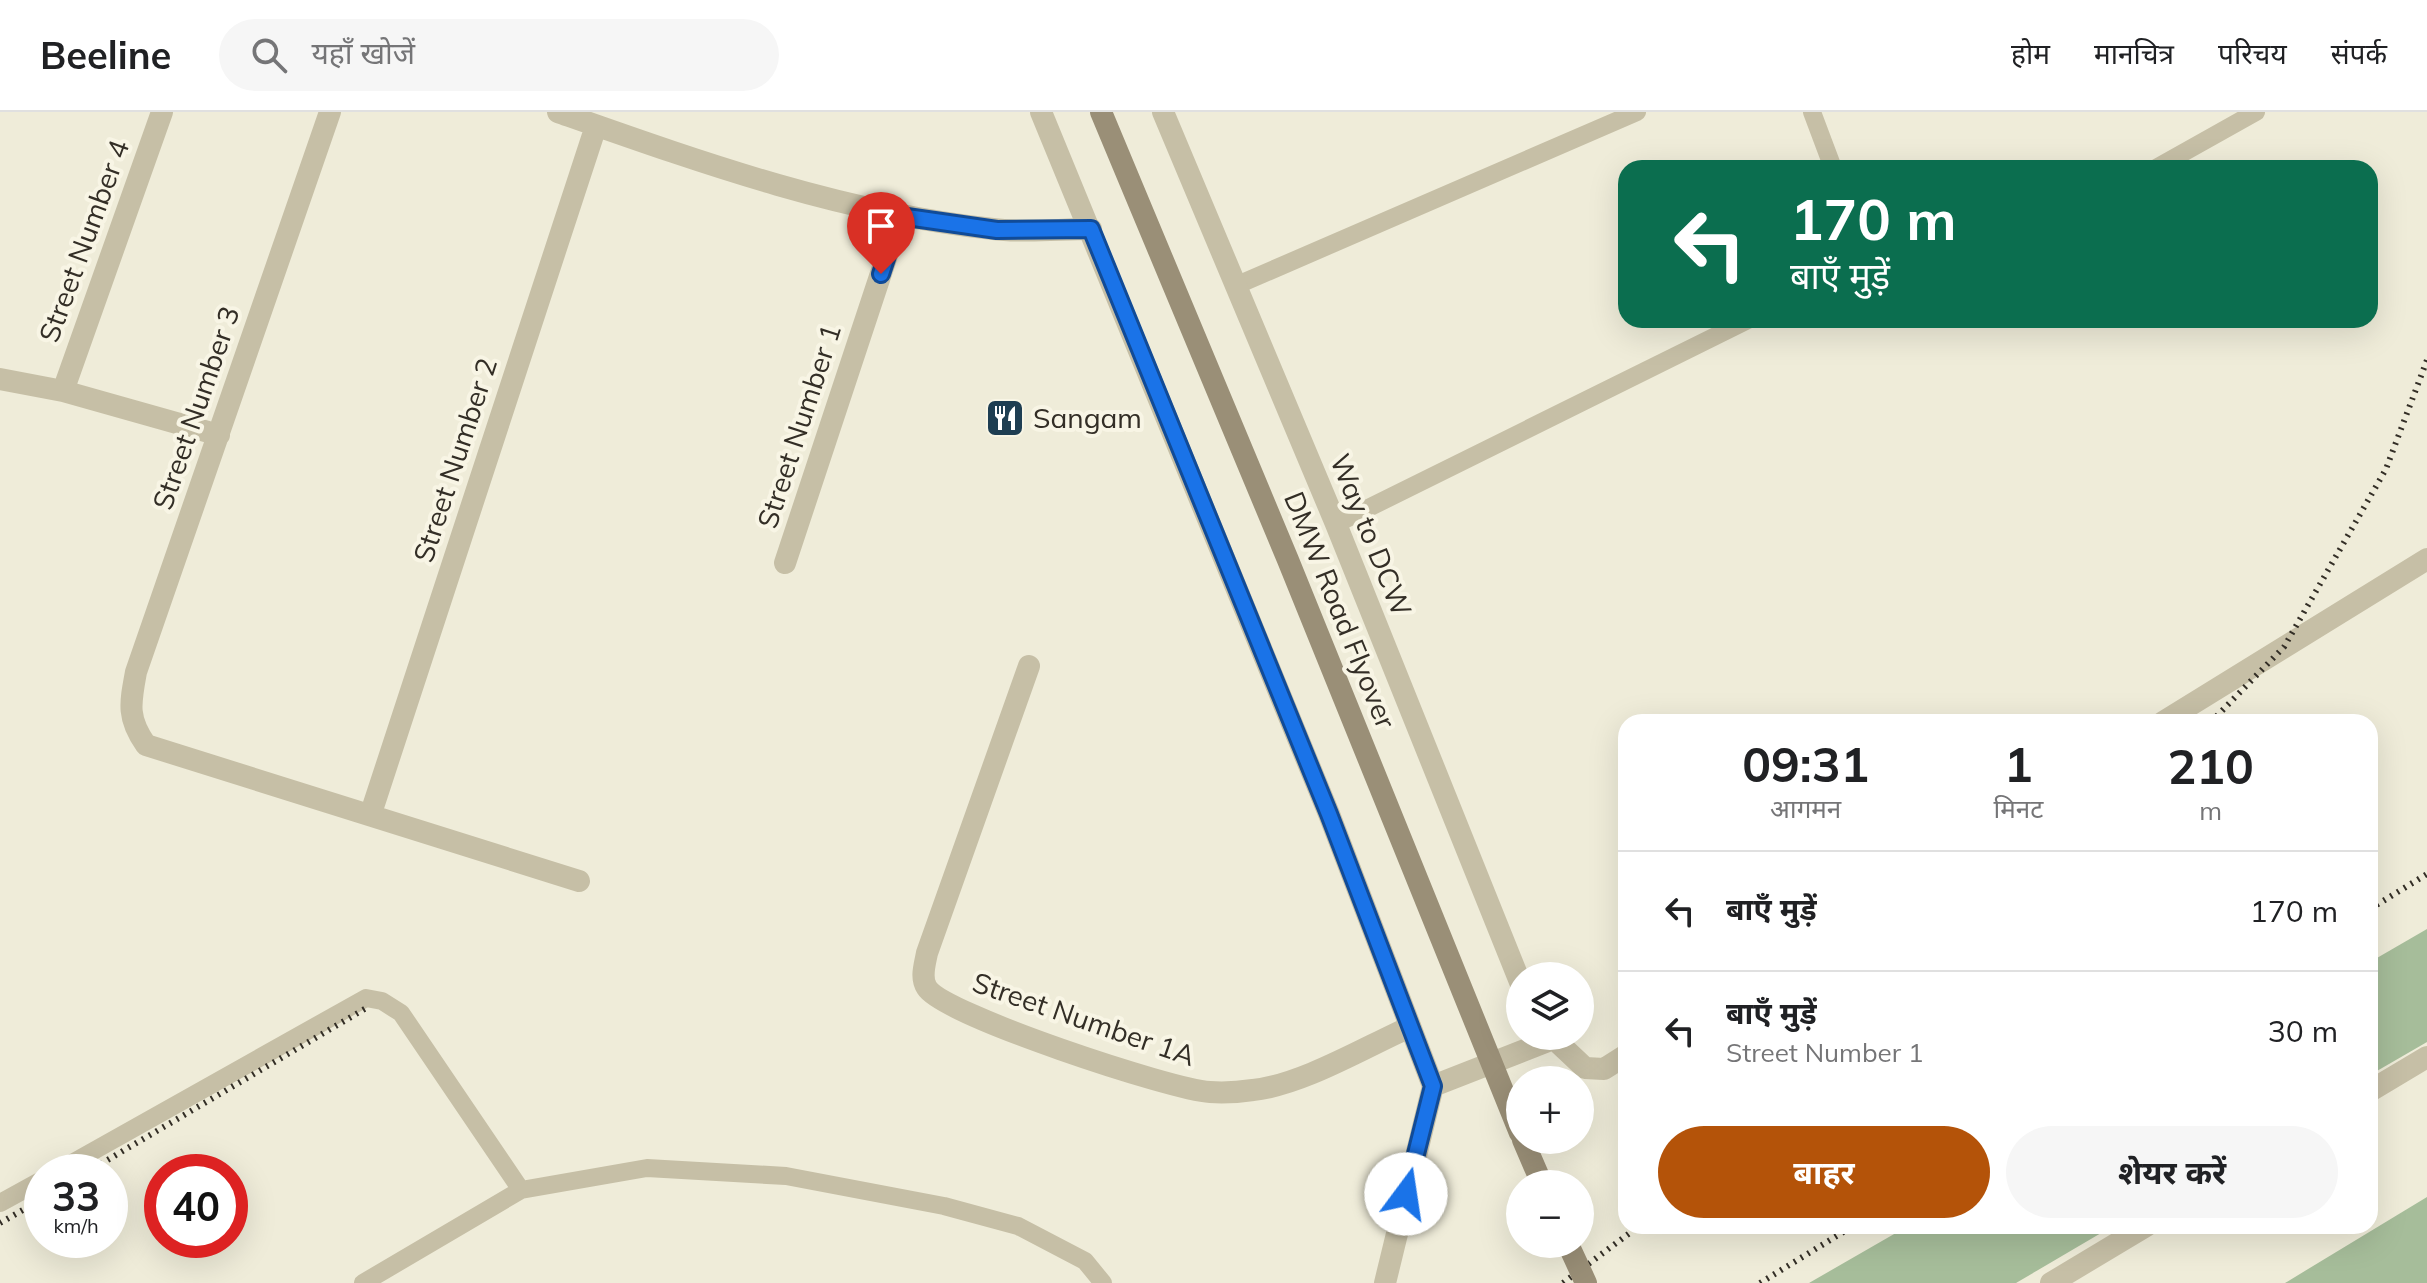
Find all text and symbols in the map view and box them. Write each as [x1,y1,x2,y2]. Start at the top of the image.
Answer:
search box [219,19,779,91]
text: Beeline [40,31,171,79]
icon: search [247,33,291,77]
text: यहाँ खोजें [311,34,415,72]
text: होम [2011,36,2050,71]
text: मानचित्र [2094,36,2174,71]
text: परिचय [2218,36,2287,71]
text: संपर्क [2331,36,2387,71]
street label: Street Number 4 [31,135,136,347]
text: 170 m [1790,184,1957,254]
pin [847,192,915,274]
icon: left [1658,192,1762,296]
icon: arrive [859,204,903,248]
text: बाएँ मुड़ें [1790,253,1890,298]
street label: Street Number 3 [144,302,247,514]
street label: Street Number 1 [749,319,848,532]
street label: Street Number 2 [405,353,504,566]
restaurant icon: Sangam [984,397,1026,439]
place label: Sangam [1033,400,1142,435]
street label: Way to DCW [1323,448,1420,621]
street label: DMW Road Flyover [1277,486,1404,734]
text: 09:31 [1742,734,1869,794]
text: 1 [2004,734,2033,794]
text: 210 [2167,736,2254,796]
text: आगमन [1770,792,1841,825]
text: मिनट [1993,792,2043,825]
text: m [2199,794,2222,827]
icon: left [1658,889,1702,933]
text: बाएँ मुड़ें [1726,890,1816,928]
text: 170 m [2250,892,2338,930]
map controls [1506,962,1594,1258]
button: layers [1506,962,1594,1050]
street label: Street Number 1A [968,964,1201,1073]
text: बाएँ मुड़ें [1726,994,1816,1032]
icon: left [1658,1009,1702,1053]
text: 30 m [2268,1012,2338,1050]
text: Street Number 1 [1726,1036,1924,1069]
button: + [1506,1066,1594,1154]
button: बाहर [1658,1126,1990,1218]
button: शेयर करें [2006,1126,2338,1218]
position arrow [1364,1152,1448,1236]
speed limit sign: 40 [144,1154,248,1258]
button: − [1506,1170,1594,1258]
text: 33 [52,1171,100,1221]
text: km/h [53,1213,99,1238]

